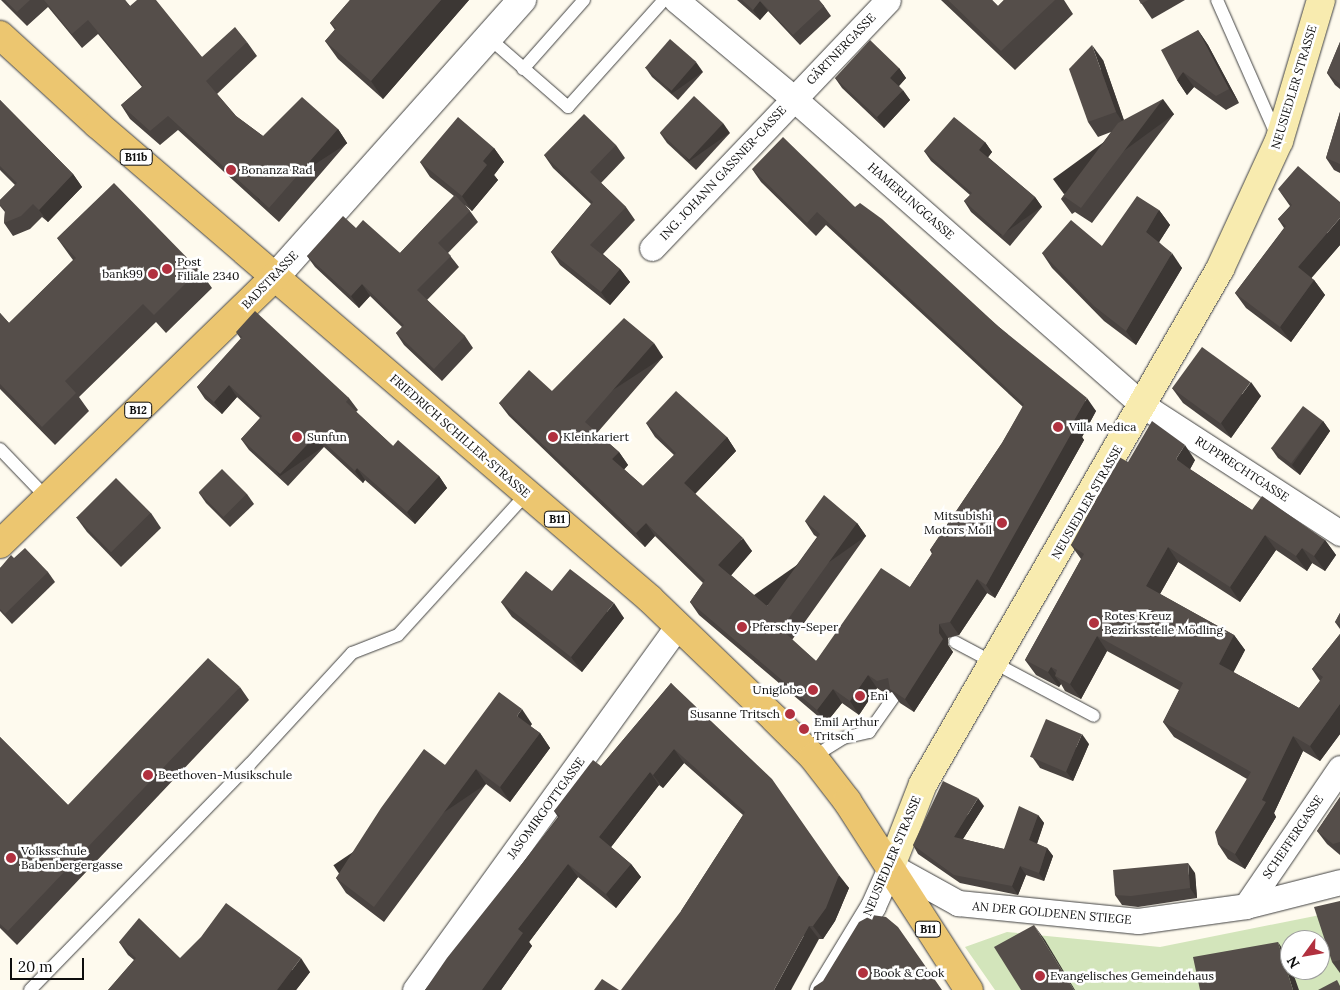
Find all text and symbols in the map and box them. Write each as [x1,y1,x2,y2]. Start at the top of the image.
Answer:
street label: GÄRTNERGASSE [803,10,879,88]
street label: NEUSIEDLER STRASSE [1268,23,1320,151]
street label: ING. JOHANN GASSNER-GASSE [657,103,789,243]
road number: B11b [118,148,154,166]
street label: HAMERLINGGASSE [865,160,957,242]
place label: Bonanza Rad [241,163,313,177]
marker: Bonanza Rad [225,164,237,176]
street label: BADSTRASSE [239,248,301,312]
place label: Post Filiale 2340 [177,255,240,283]
marker: Post Filiale 2340 [161,263,173,275]
place label: bank99 [102,267,143,281]
marker: bank99 [147,268,159,280]
street label: FRIEDRICH SCHILLER-STRASSE [387,371,533,501]
road number: B12 [123,402,153,418]
marker: Villa Medica [1051,420,1065,434]
place label: Villa Medica [1069,420,1136,434]
place label: Sunfun [307,430,347,444]
place label: Kleinkariert [563,430,629,444]
marker: Sunfun [291,431,303,443]
marker: Kleinkariert [547,431,559,443]
street label: RUPPRECHTGASSE [1192,433,1292,505]
street label: NEUSIEDLER STRASSE [1049,443,1125,561]
place label: Mitsubishi Motors Moll [924,509,992,537]
road number: B11 [543,510,571,528]
marker: Mitsubishi Motors Moll [996,517,1008,529]
place label: Rotes Kreuz Bezirksstelle Mödling [1104,609,1223,637]
marker: Rotes Kreuz Bezirksstelle Mödling [1088,617,1100,629]
place label: Pferschy-Seper [752,620,838,634]
marker: Pferschy-Seper [736,621,748,633]
place label: Uniglobe [753,683,803,697]
marker: Uniglobe [807,684,819,696]
place label: Eni [870,689,888,703]
marker: Eni [854,690,866,702]
place label: Susanne Tritsch [690,707,780,721]
marker: Susanne Tritsch [784,708,796,720]
place label: Emil Arthur Tritsch [814,715,879,743]
marker: Emil Arthur Tritsch [798,723,810,735]
street label: JASOMIRGOTTGASSE [504,754,588,862]
place label: Beethoven-Musikschule [158,768,292,782]
marker: Beethoven-Musikschule [142,769,154,781]
street label: SCHEFFERGASSE [1260,792,1326,882]
street label: NEUSIEDLER STRASSE [860,794,924,918]
place label: Volksschule Babenbergergasse [21,844,123,872]
marker: Volksschule Babenbergergasse [5,852,17,864]
street label: AN DER GOLDENEN STIEGE [972,899,1132,927]
road number: B11 [914,921,942,938]
north arrow [1280,930,1330,980]
scale bar [12,948,86,980]
text: N [1283,953,1304,972]
text: 20 m [18,957,53,976]
place label: Book & Cook [873,966,944,980]
marker: Book & Cook [857,967,869,979]
place label: Evangelisches Gemeindehaus [1050,969,1214,983]
marker: Evangelisches Gemeindehaus [1034,970,1046,982]

